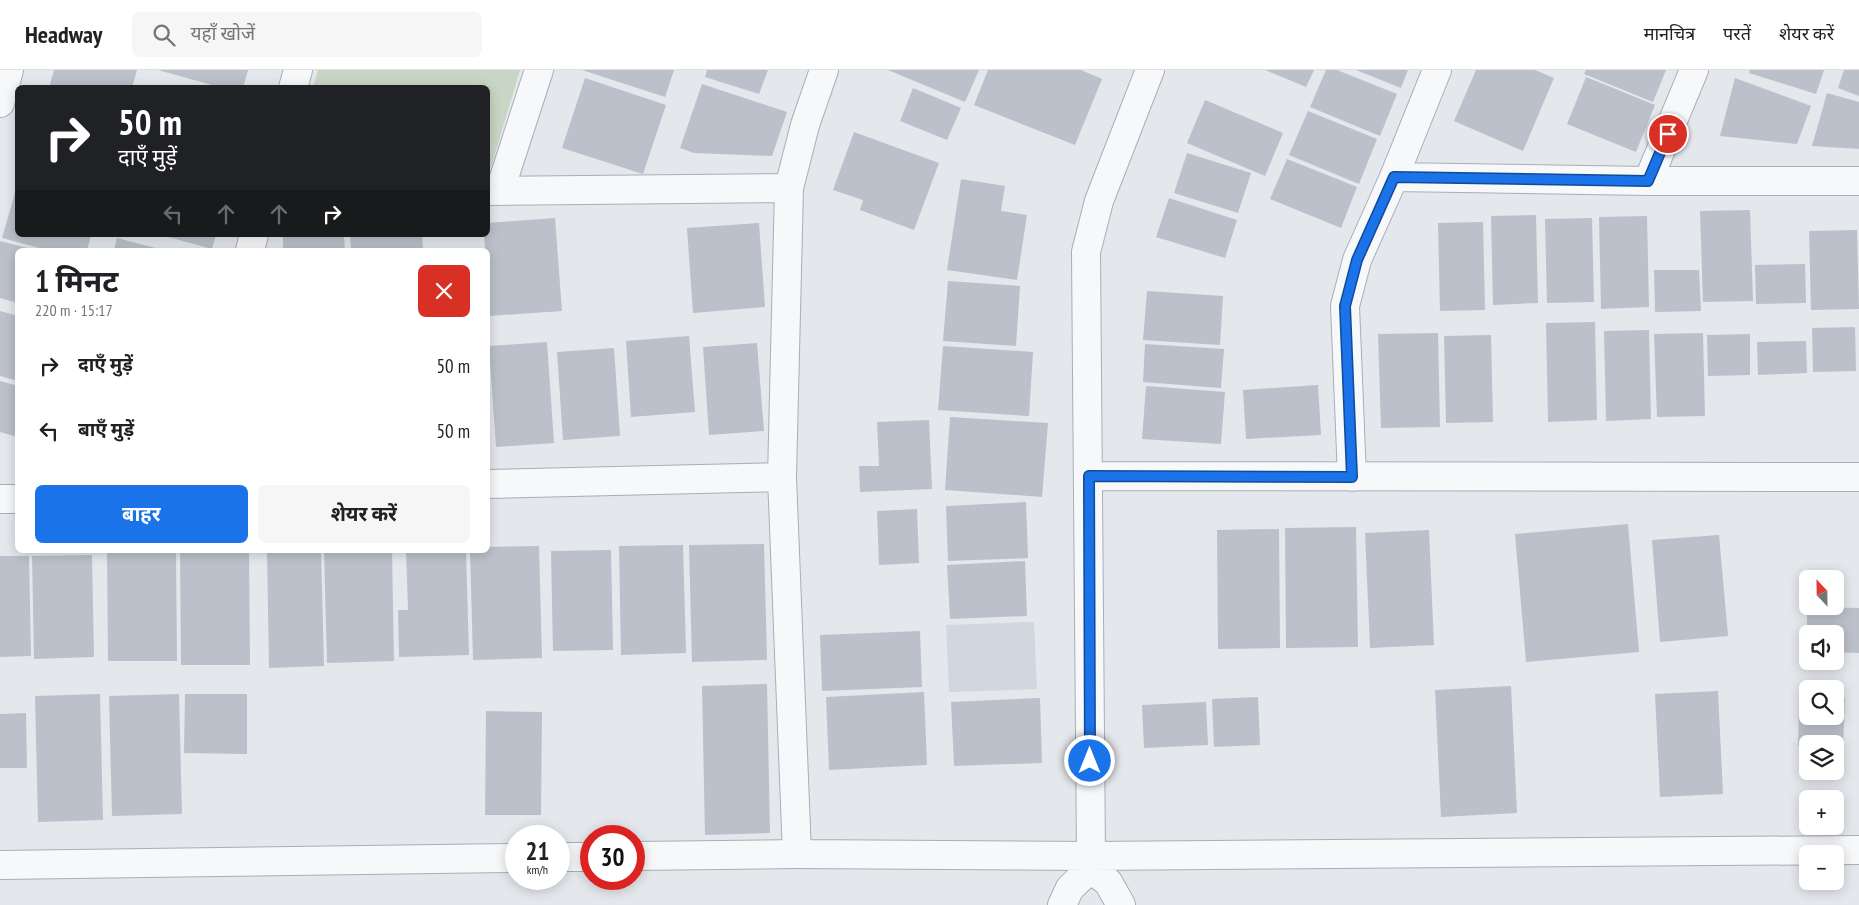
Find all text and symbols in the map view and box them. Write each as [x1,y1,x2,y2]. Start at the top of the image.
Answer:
search box [132,12,482,57]
text: Headway [25,19,102,50]
icon: search [150,21,178,49]
text: यहाँ खोजें [190,21,255,45]
text: मानचित्र [1644,22,1695,45]
text: परतें [1723,22,1751,45]
text: शेयर करें [1779,22,1834,45]
text: 50 m [118,99,182,145]
icon: right [35,105,100,170]
pin [1647,113,1689,155]
icon: arrive [1654,120,1682,148]
text: दाएँ मुड़ें [118,143,177,171]
icon: left [159,200,187,228]
icon: ahead [212,200,240,228]
icon: ahead [265,200,293,228]
icon: right [318,200,346,228]
text: 1 मिनट [35,261,118,300]
button: close [418,265,470,317]
text: 220 m · 15:17 [35,300,113,320]
icon: right [35,352,63,380]
text: दाएँ मुड़ें [78,352,133,376]
text: 50 m [437,354,470,378]
icon: left [35,417,63,445]
text: बाएँ मुड़ें [78,417,134,441]
text: 50 m [437,419,470,443]
button: बाहर [35,485,248,543]
button: शेयर करें [258,485,470,543]
north arrow [1799,570,1844,615]
map controls [1799,570,1844,890]
button: sound [1799,625,1844,670]
button: search [1799,680,1844,725]
position arrow [1063,734,1115,786]
button: layers [1799,735,1844,780]
button: + [1799,790,1844,835]
speed limit sign: 30 [580,825,645,890]
text: 21 [526,835,549,867]
button: − [1799,845,1844,890]
text: km/h [527,862,548,877]

